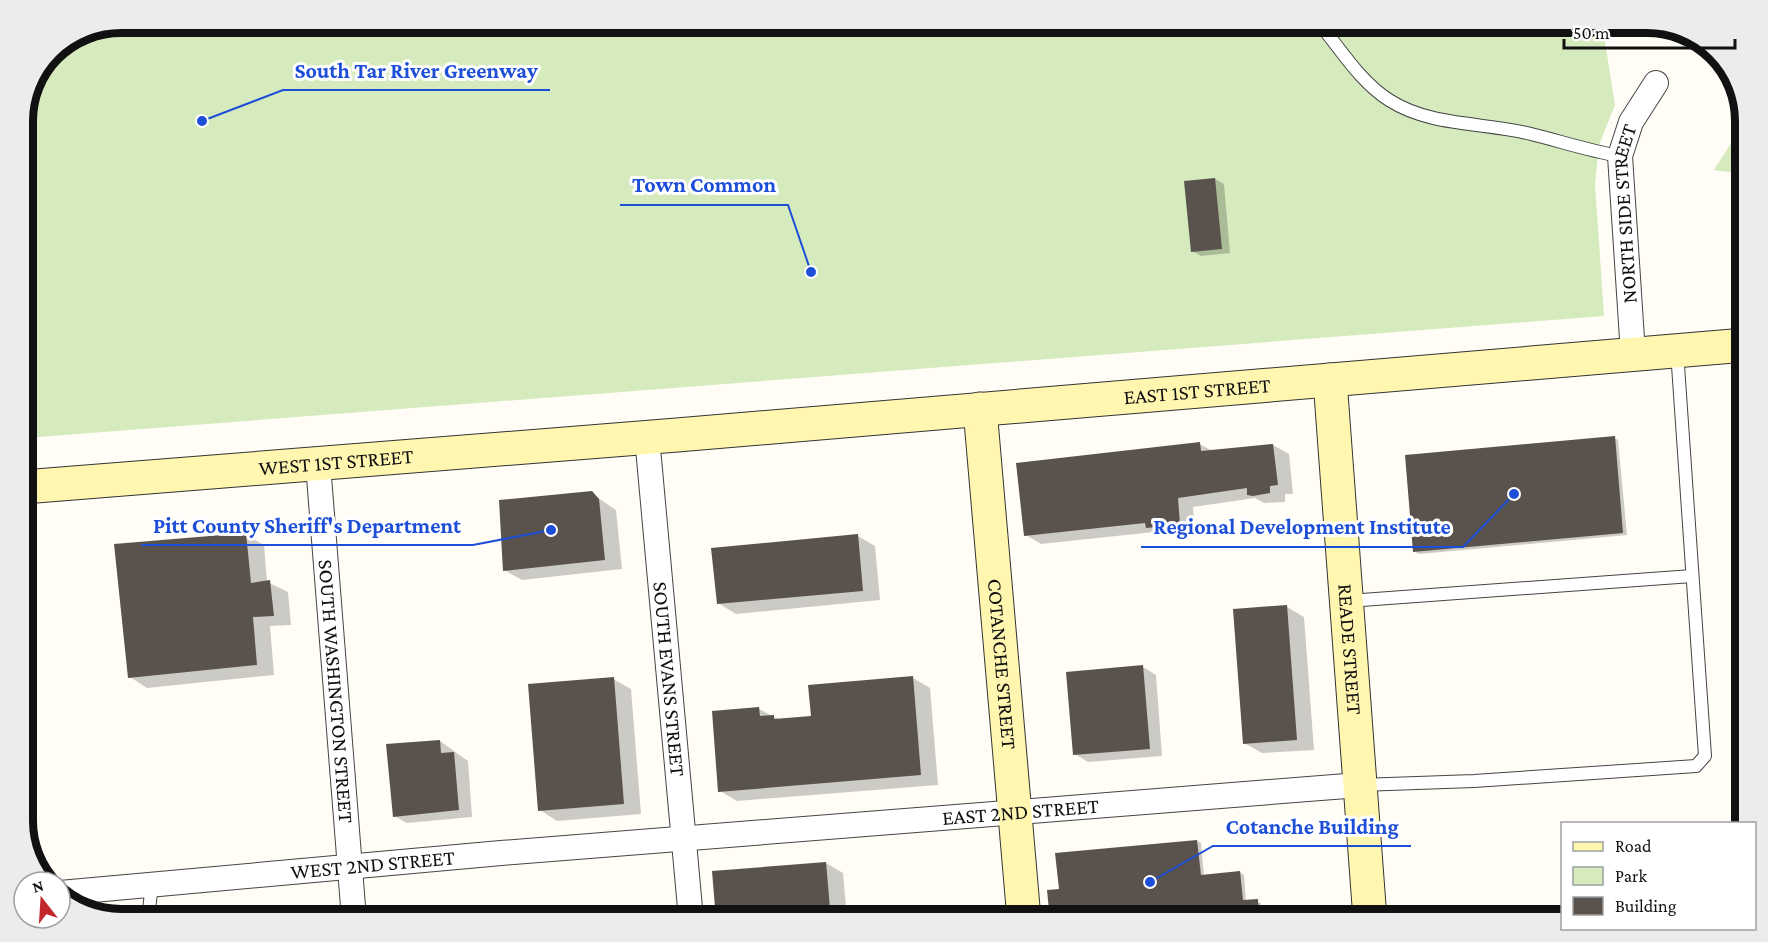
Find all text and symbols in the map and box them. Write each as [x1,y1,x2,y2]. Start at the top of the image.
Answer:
scale bar [1564,12,1735,50]
text: 50 m [1573,23,1610,43]
callout: South Tar River Greenway [283,50,550,90]
text: South Tar River Greenway [294,58,538,83]
street label: NORTH SIDE STREET [1608,120,1642,304]
callout: Town Common [620,165,788,205]
text: Town Common [632,172,776,197]
street label: EAST 1ST STREET [1123,373,1272,409]
street label: WEST 1ST STREET [258,444,415,480]
callout: Pitt County Sheriff's Department [141,505,473,545]
callout: Regional Development Institute [1141,507,1463,547]
text: Pitt County Sheriff's Department [153,513,462,538]
text: Regional Development Institute [1153,514,1451,539]
street label: SOUTH WASHINGTON STREET [314,559,358,825]
street label: COTANCHE STREET [983,578,1021,751]
street label: SOUTH EVANS STREET [648,581,690,778]
street label: READE STREET [1333,583,1367,716]
street label: EAST 2ND STREET [941,794,1100,830]
callout: Cotanche Building [1213,806,1411,846]
text: Cotanche Building [1225,814,1399,839]
legend [1561,822,1756,930]
text: Road [1615,836,1652,856]
street label: WEST 2ND STREET [290,845,456,884]
text: Park [1615,866,1647,886]
north arrow [12,870,72,930]
text: N [30,876,46,896]
text: Building [1615,896,1677,916]

